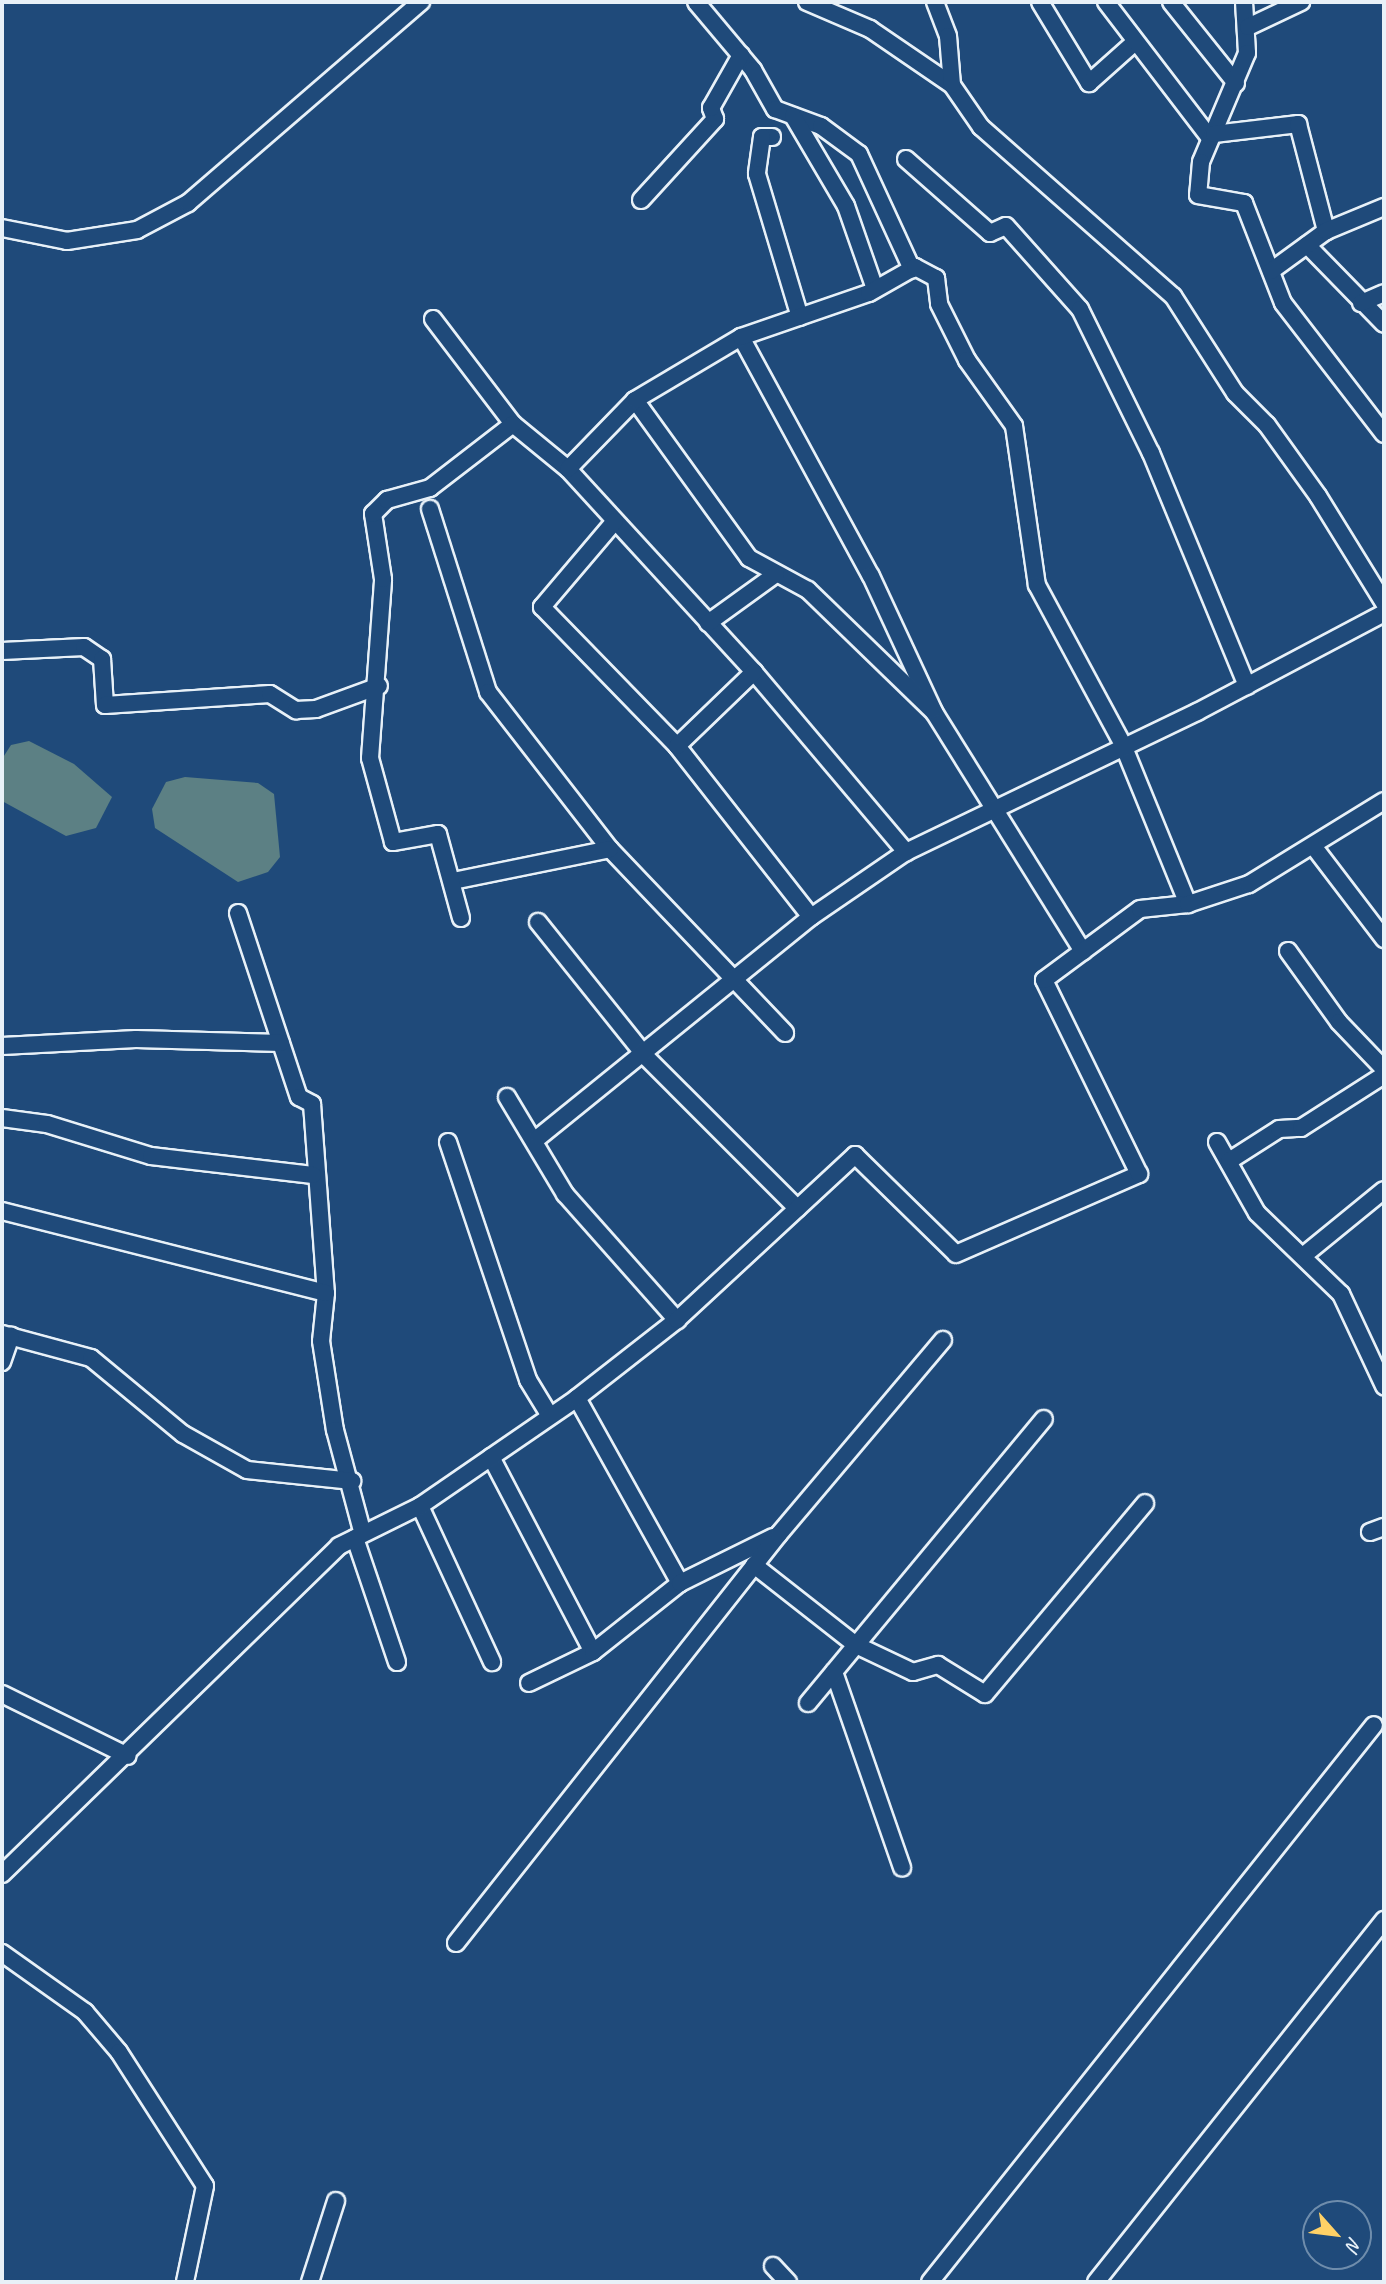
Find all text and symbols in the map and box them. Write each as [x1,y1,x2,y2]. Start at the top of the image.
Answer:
north arrow [1302,2200,1372,2270]
text: N [1340,2233,1367,2255]

